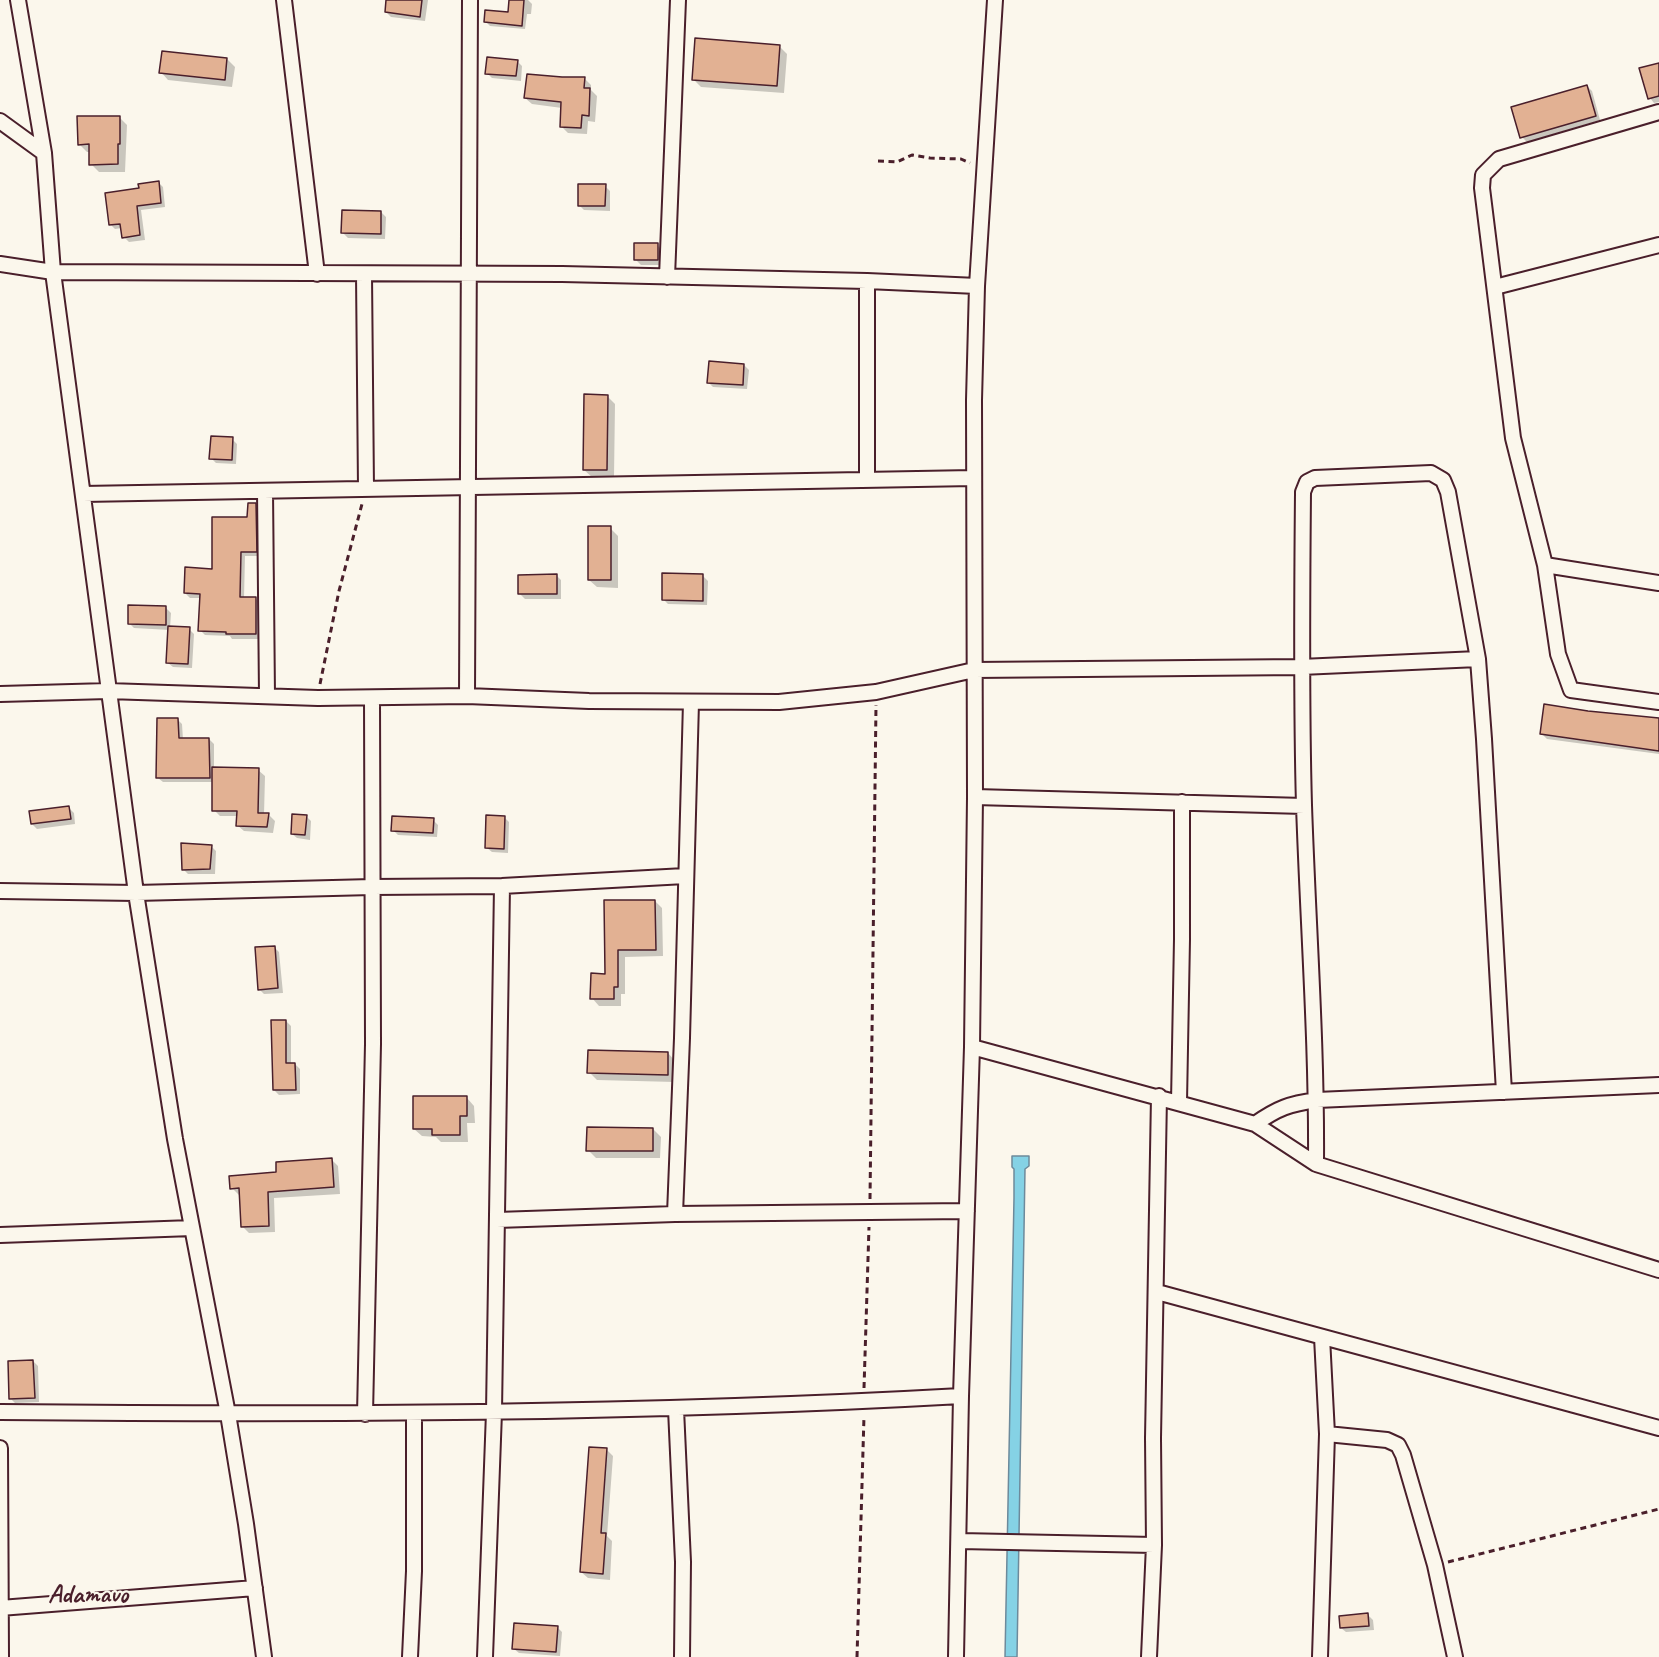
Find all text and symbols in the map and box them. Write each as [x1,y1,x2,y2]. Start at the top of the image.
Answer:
district label: Adamavo [48,1579,128,1611]

